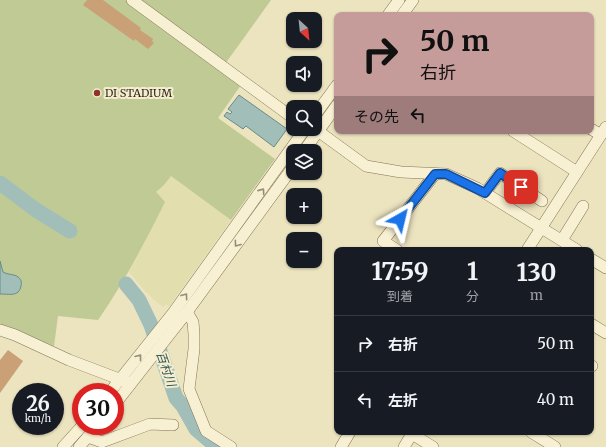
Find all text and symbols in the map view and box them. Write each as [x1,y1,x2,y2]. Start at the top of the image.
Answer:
north arrow [286,12,322,48]
map controls [286,12,322,268]
text: 50 m [420,23,489,59]
icon: right [354,28,406,80]
button: sound [286,56,322,92]
text: 右折 [420,61,456,84]
place label: DI STADIUM [105,86,172,100]
marker: DI STADIUM [92,88,102,98]
button: search [286,100,322,136]
icon: left [407,104,429,126]
text: その先 [354,107,399,126]
button: layers [286,144,322,180]
pin [504,170,538,204]
icon: arrive [510,176,532,198]
one-way arrow [257,188,265,195]
button: + [286,188,322,224]
position arrow [379,198,421,240]
button: − [286,232,322,268]
one-way arrow [235,239,242,246]
text: 17:59 [371,256,429,287]
text: 1 [467,256,478,287]
text: 130 [516,257,557,288]
text: m [530,287,543,304]
text: 到着 [387,288,413,305]
text: 分 [466,288,479,305]
one-way arrow [180,293,188,300]
icon: right [354,333,376,355]
text: 50 m [537,334,574,353]
text: 右折 [388,335,418,354]
water label: 百村川 [154,349,180,390]
one-way arrow [134,354,141,361]
speed limit sign: 30 [72,383,124,435]
icon: left [354,389,376,411]
text: 40 m [537,390,574,409]
text: 26 [26,391,50,416]
text: 左折 [388,391,418,410]
text: km/h [25,412,51,425]

